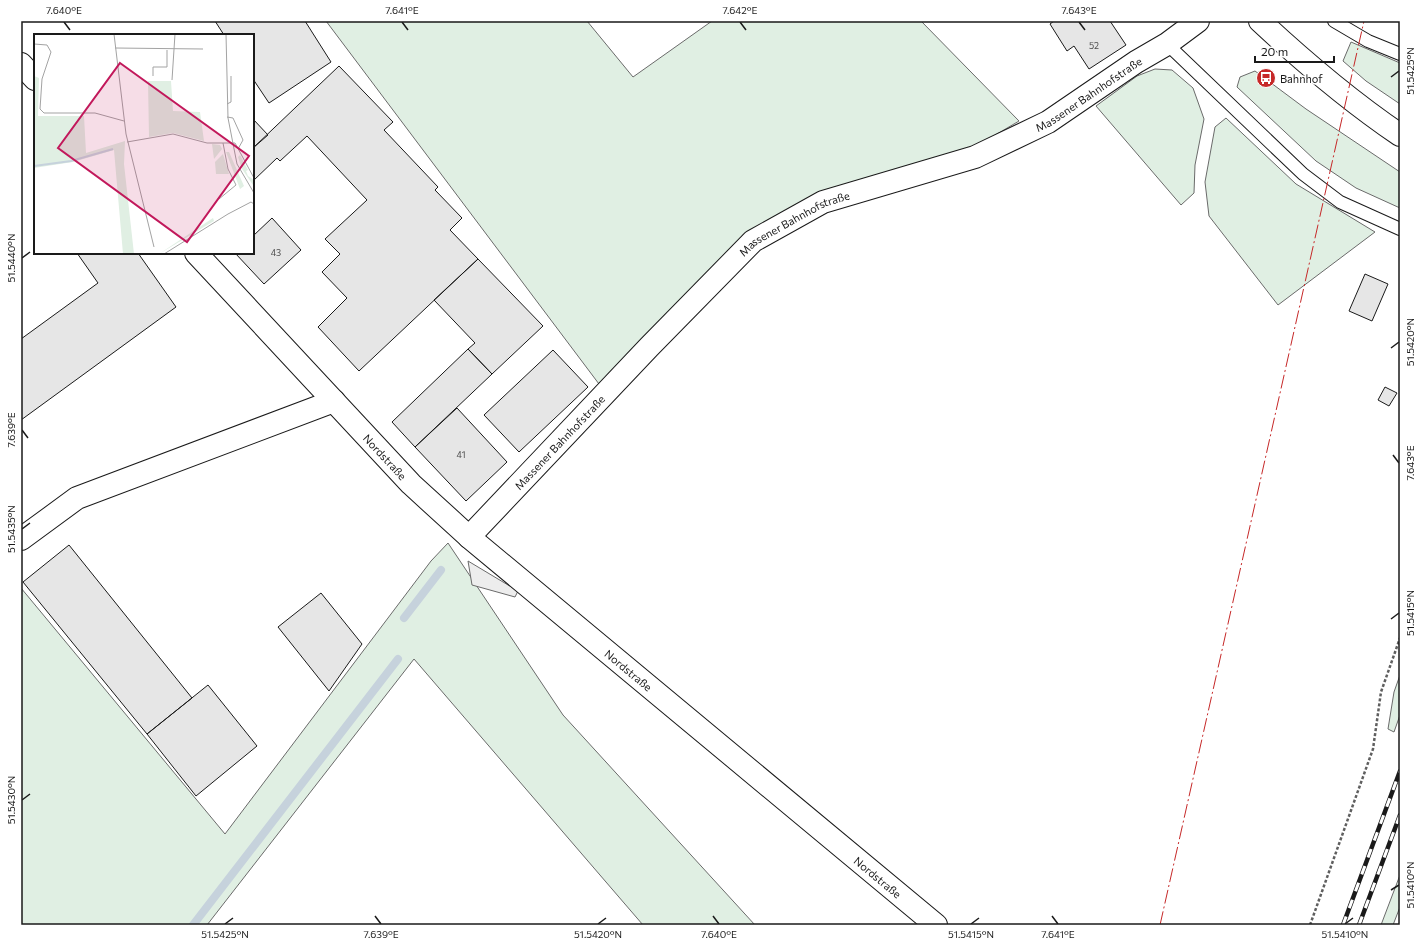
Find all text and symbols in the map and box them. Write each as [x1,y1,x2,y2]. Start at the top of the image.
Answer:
text: 7.640°E [46,4,82,16]
text: 7.641°E [385,4,419,16]
text: 7.642°E [723,4,758,16]
text: 7.643°E [1061,4,1097,16]
inset map [34,34,254,254]
scale bar [1255,38,1334,64]
house number: 52 [1089,40,1099,51]
text: 20 m [1261,44,1288,58]
text: 51.5425°N [1404,47,1416,95]
street label: Massener Bahnhofstraße [1033,54,1144,134]
bus stop icon: Bahnhof [1255,67,1277,89]
place label: Bahnhof [1280,72,1323,85]
street label: Massener Bahnhofstraße [736,188,851,258]
text: 51.5440°N [5,234,17,282]
house number: 43 [271,247,281,258]
text: 51.5420°N [1404,318,1416,366]
street label: Massener Bahnhofstraße [511,392,607,492]
text: 7.639°E [5,412,17,448]
street label: Nordstraße [361,431,410,482]
text: 7.643°E [1404,445,1416,481]
house number: 41 [457,449,465,460]
text: 51.5435°N [5,505,17,553]
text: 51.5415°N [1404,590,1416,636]
street label: Nordstraße [603,646,655,693]
text: 51.5430°N [5,776,17,824]
street label: Nordstraße [852,854,904,900]
text: 51.5410°N [1404,862,1416,908]
text: 51.5425°N [201,928,249,940]
text: 7.639°E [363,928,399,940]
text: 51.5420°N [574,928,622,940]
text: 7.640°E [701,928,737,940]
text: 51.5415°N [948,928,994,940]
text: 7.641°E [1041,928,1075,940]
text: 51.5410°N [1322,928,1368,940]

